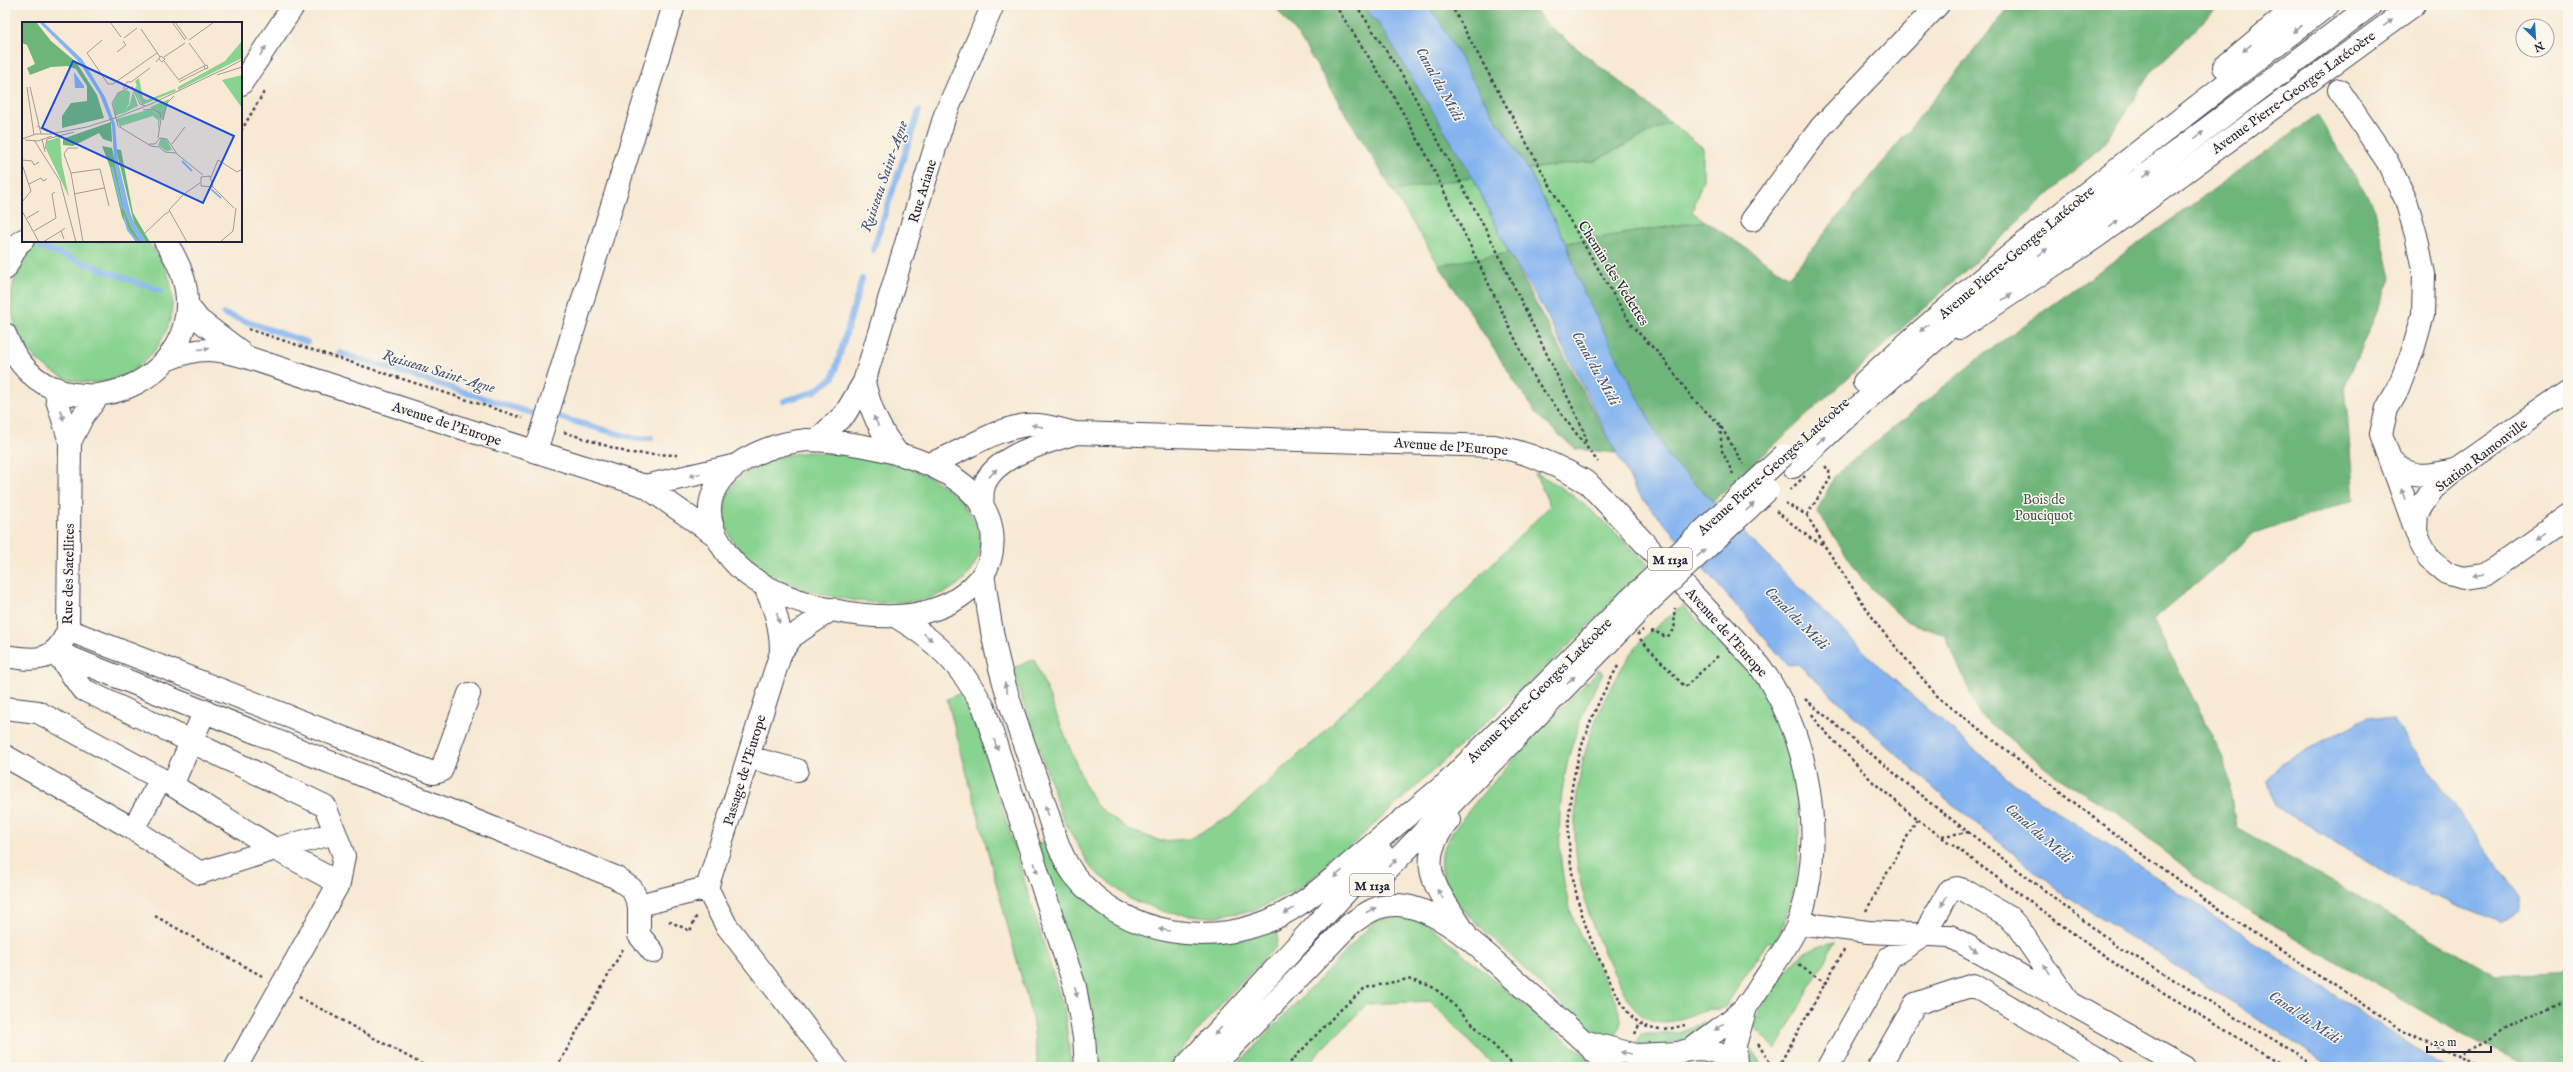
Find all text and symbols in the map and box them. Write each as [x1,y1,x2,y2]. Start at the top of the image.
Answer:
north arrow [2515,18,2555,58]
one-way arrow [2383,19,2394,27]
inset map [22,22,242,242]
one-way arrow [2291,25,2302,33]
street label: Avenue Pierre-Georges Latécoère [2207,27,2380,159]
text: N [2531,37,2547,55]
water label: Canal du Midi [1411,44,1469,126]
one-way arrow [2242,44,2252,53]
one-way arrow [259,46,267,57]
water label: Ruisseau Saint-Agne [857,118,913,235]
one-way arrow [2193,130,2204,139]
street label: Rue Ariane [905,157,941,225]
one-way arrow [2142,170,2152,178]
street label: Avenue Pierre-Georges Latécoère [1934,182,2099,324]
street label: Chemin des Vedettes [1574,218,1653,329]
one-way arrow [2109,220,2120,228]
one-way arrow [2037,248,2048,256]
one-way arrow [2001,294,2013,301]
one-way arrow [1919,324,1929,333]
water label: Canal du Midi [1567,328,1625,410]
water label: Ruisseau Saint-Agne [380,345,497,399]
one-way arrow [197,346,210,353]
street label: Avenue Pierre-Georges Latécoère [1693,393,1854,540]
street label: Avenue de l'Europe [389,397,504,450]
one-way arrow [59,409,65,421]
street label: Station Ramonville [2432,415,2532,496]
one-way arrow [873,416,879,427]
one-way arrow [1031,423,1043,429]
street label: Avenue de l'Europe [1392,434,1509,460]
one-way arrow [1816,436,1826,445]
one-way arrow [988,468,998,478]
one-way arrow [689,472,701,478]
one-way arrow [2399,488,2405,500]
park label: Bois de Pouciquot [2015,491,2074,525]
one-way arrow [1745,502,1755,512]
street label: Rue des Satellites [59,523,79,625]
one-way arrow [2535,532,2545,540]
road number: M 113a [1648,548,1692,570]
one-way arrow [1696,548,1706,558]
one-way arrow [2473,573,2485,579]
water label: Canal du Midi [1761,583,1834,655]
street label: Avenue de l'Europe [1681,584,1772,682]
one-way arrow [775,611,781,624]
street label: Avenue Pierre-Georges Latécoère [1463,614,1617,768]
one-way arrow [923,633,933,642]
one-way arrow [1566,675,1576,685]
one-way arrow [1003,682,1009,694]
street label: Passage de l'Europe [719,712,771,828]
one-way arrow [993,739,999,751]
water label: Canal du Midi [2001,799,2077,869]
one-way arrow [1044,805,1050,817]
one-way arrow [1388,858,1398,868]
one-way arrow [1033,863,1039,875]
one-way arrow [1333,870,1343,879]
road number: M 113a [1350,874,1394,896]
one-way arrow [1436,889,1444,899]
one-way arrow [1940,895,1947,907]
one-way arrow [1283,907,1295,914]
one-way arrow [1365,907,1377,914]
one-way arrow [1158,927,1170,933]
one-way arrow [1967,945,1979,952]
one-way arrow [2043,964,2051,974]
one-way arrow [1073,986,1079,998]
water label: Canal du Midi [2265,987,2346,1049]
one-way arrow [1714,1023,1725,1031]
one-way arrow [1213,1026,1222,1036]
scale bar [2427,1028,2491,1054]
text: 20 m [2433,1035,2456,1050]
one-way arrow [1620,1050,1633,1056]

